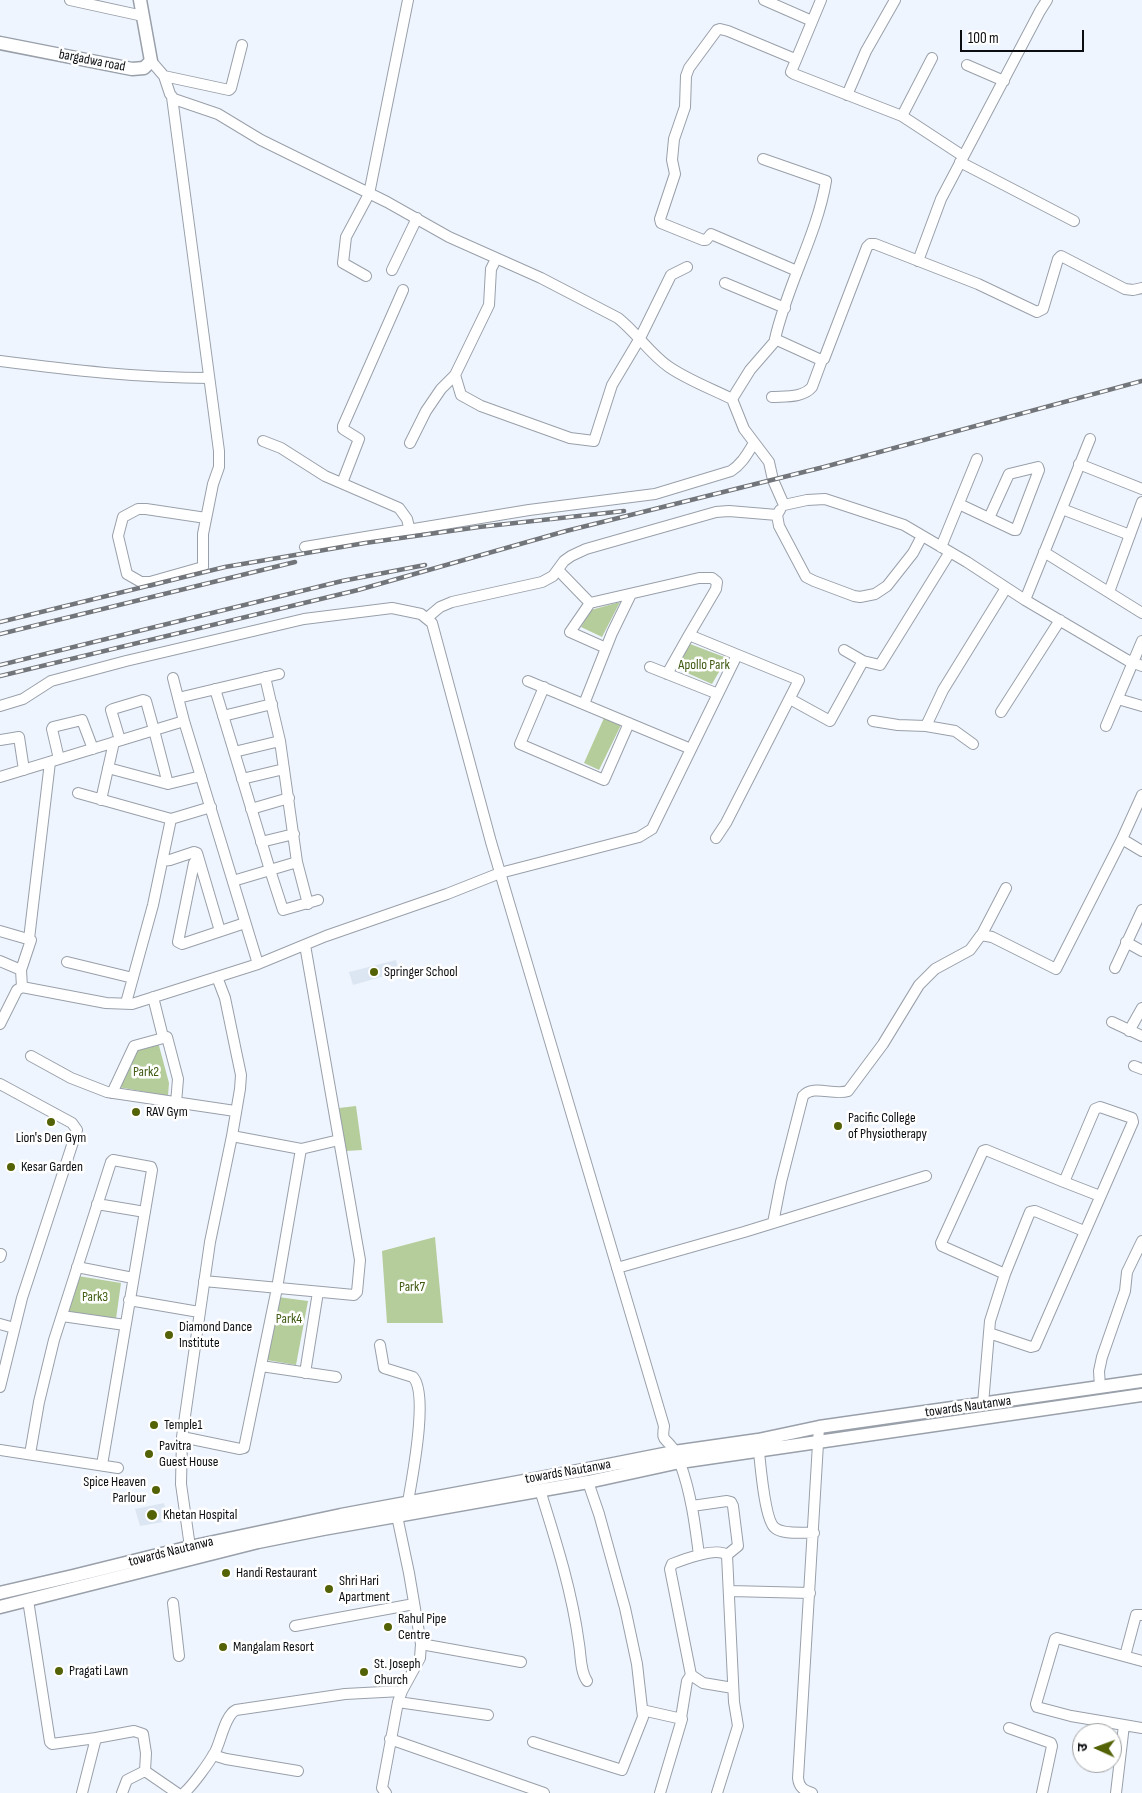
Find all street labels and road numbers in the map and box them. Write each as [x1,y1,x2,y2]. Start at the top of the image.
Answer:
street label: bargadwa road [57,46,127,76]
street label: towards Nautanwa [924,1393,1012,1421]
street label: towards Nautanwa [524,1456,612,1488]
street label: towards Nautanwa [127,1533,215,1571]

